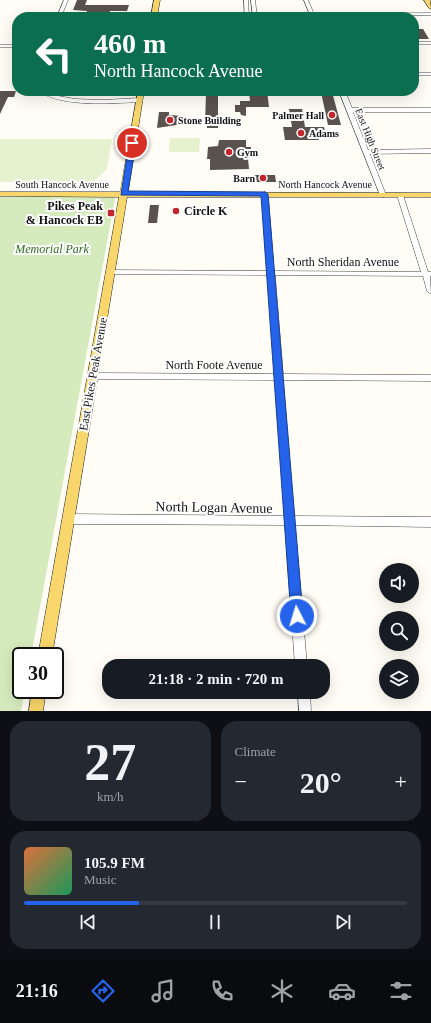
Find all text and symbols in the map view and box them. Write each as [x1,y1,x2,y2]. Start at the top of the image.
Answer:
icon: left [28,28,80,80]
text: 460 m [94,28,166,59]
text: North Hancock Avenue [94,61,263,81]
street label: East High Street [353,107,388,172]
place label: Palmer Hall [272,110,324,121]
marker: Palmer Hall [327,110,337,120]
marker: Stone Building [165,115,175,125]
place label: Stone Building [178,115,241,126]
pin [115,126,149,160]
marker: Adams [296,128,306,138]
place label: Adams [309,128,339,139]
icon: arrive [121,132,143,154]
marker: Gym [224,147,234,157]
place label: Gym [237,147,259,158]
place label: Barn [233,173,255,184]
marker: Barn [258,173,268,183]
street label: South Hancock Avenue [15,179,109,190]
street label: North Hancock Avenue [278,179,372,190]
place label: Pikes Peak & Hancock EB [26,199,103,227]
place label: Circle K [184,204,228,218]
marker: Circle K [171,206,181,216]
marker: Pikes Peak & Hancock EB [106,208,116,218]
park label: Memorial Park [14,242,89,256]
street label: North Sheridan Avenue [287,255,399,269]
street label: East Pikes Peak Avenue [76,316,110,432]
street label: North Foote Avenue [165,358,263,372]
street label: North Logan Avenue [155,499,273,516]
map controls [379,563,419,699]
button: sound [379,563,419,603]
position arrow [276,595,318,637]
button: search [379,611,419,651]
speed limit sign: 30 [12,647,64,699]
button: layers [379,659,419,699]
text: 21:18 · 2 min · 720 m [149,671,284,687]
text: 27 [84,734,136,791]
text: Climate [235,744,276,759]
text: 20° [300,766,342,799]
text: − [235,769,247,794]
text: + [395,769,407,794]
text: km/h [97,789,124,804]
text: 105.9 FM [84,855,145,871]
text: Music [84,872,117,887]
icon: previous [77,911,99,933]
icon: pause [204,911,226,933]
icon: next [332,911,354,933]
icon: directions [89,977,117,1005]
icon: music [149,977,177,1005]
icon: phone [208,977,236,1005]
icon: climate [268,977,296,1005]
icon: car [328,977,356,1005]
icon: filters [387,977,415,1005]
text: 21:16 [16,981,58,1001]

